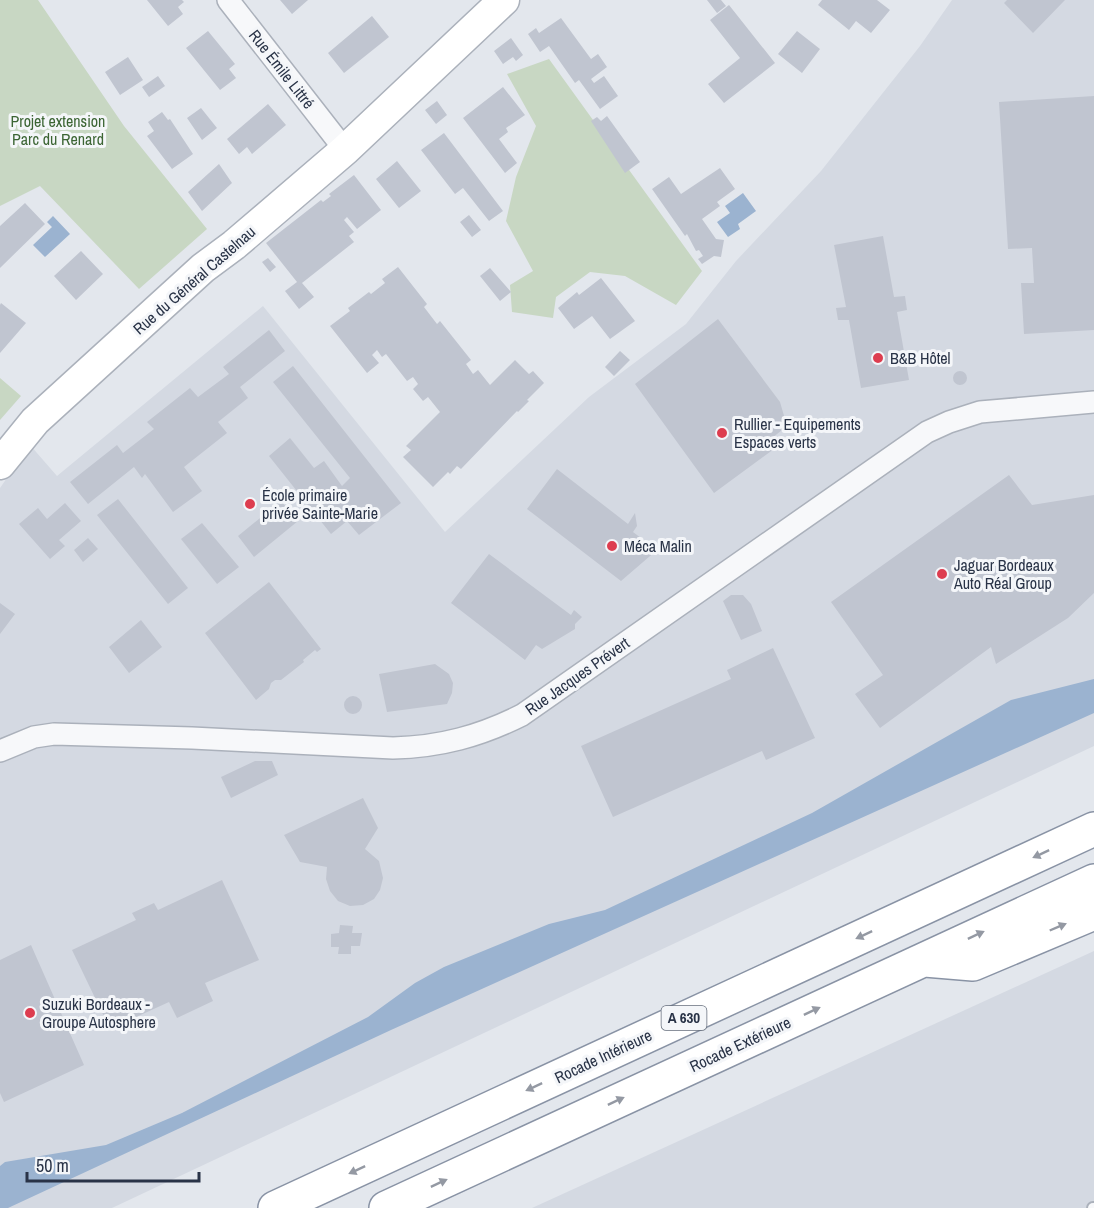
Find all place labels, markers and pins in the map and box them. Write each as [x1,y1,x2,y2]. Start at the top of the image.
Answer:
place label: B&B Hôtel [890,347,951,369]
marker: B&B Hôtel [871,351,885,365]
place label: Rullier - Equipements Espaces verts [734,413,861,453]
marker: Rullier - Equipements Espaces verts [715,426,729,440]
place label: École primaire privée Sainte-Marie [262,484,378,524]
marker: École primaire privée Sainte-Marie [243,497,257,511]
place label: Méca Malin [624,535,692,557]
marker: Méca Malin [605,539,619,553]
place label: Jaguar Bordeaux Auto Réal Group [953,554,1054,594]
marker: Jaguar Bordeaux Auto Réal Group [935,567,949,581]
place label: Suzuki Bordeaux - Groupe Autosphere [42,993,156,1033]
marker: Suzuki Bordeaux - Groupe Autosphere [23,1006,37,1020]

